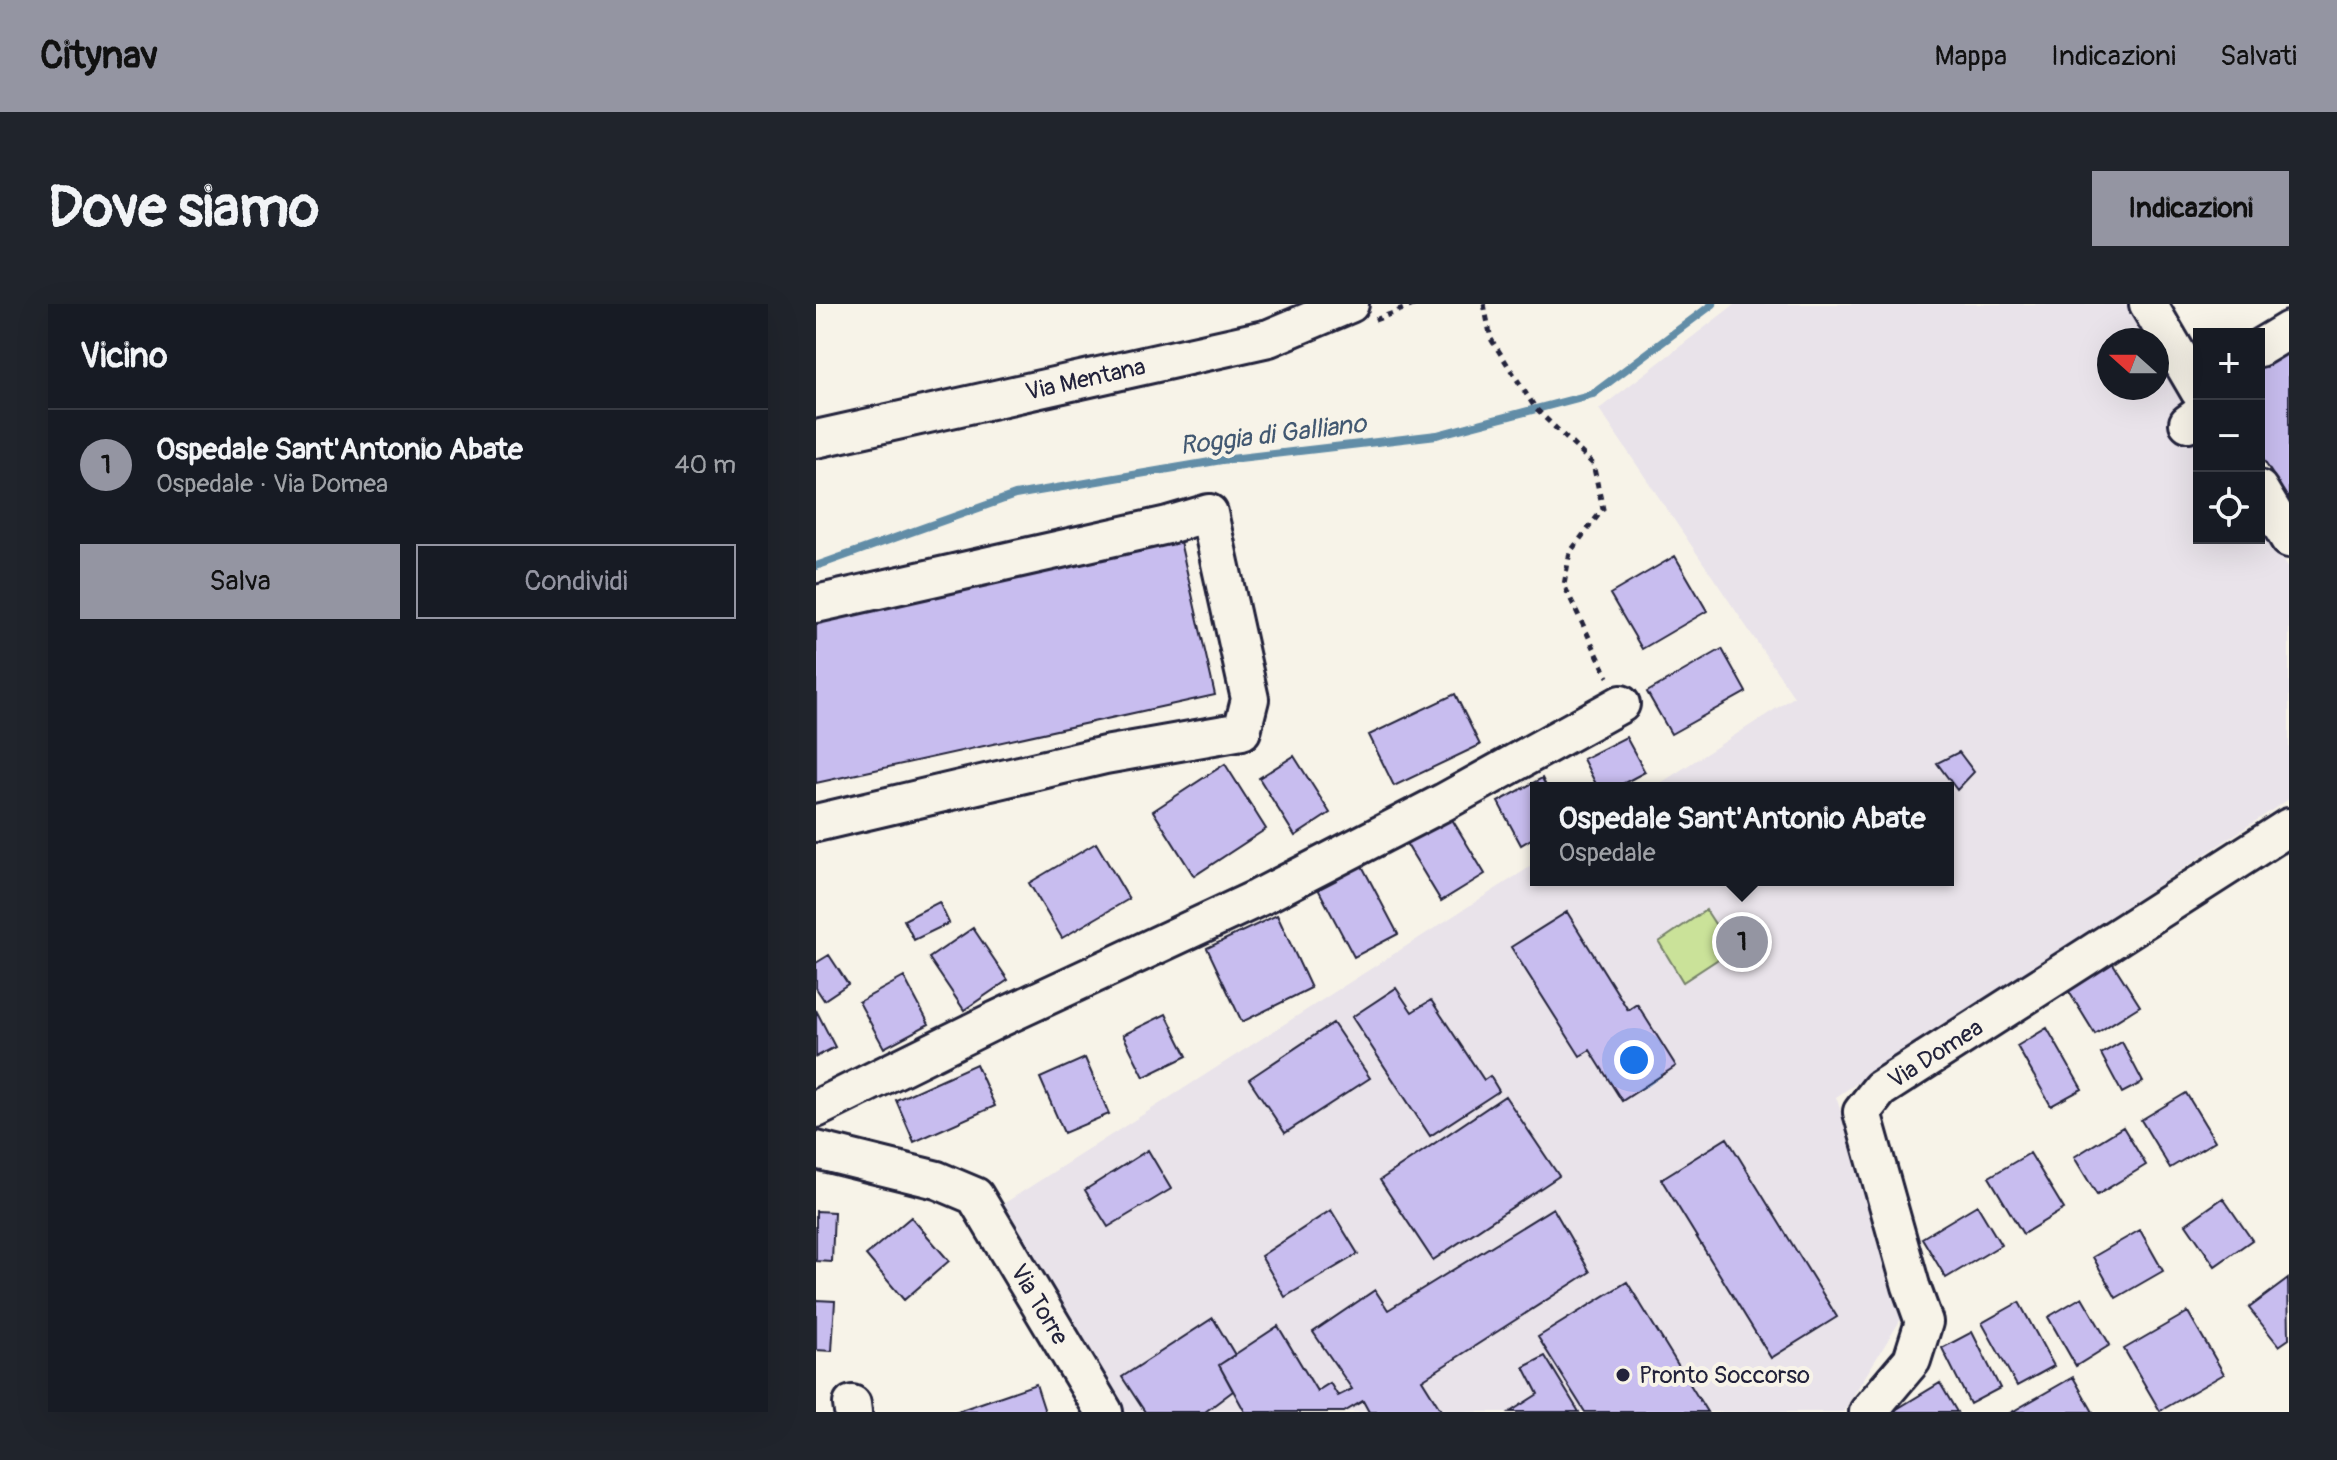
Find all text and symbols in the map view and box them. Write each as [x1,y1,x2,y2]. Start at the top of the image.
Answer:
text: Citynav [40,32,158,80]
text: Mappa [1934,39,2007,74]
text: Indicazioni [2051,39,2176,74]
text: Salvati [2220,39,2297,74]
button: Indicazioni [2092,171,2289,246]
text: Dove siamo [48,174,319,243]
north arrow [2097,328,2169,400]
map controls [2193,328,2265,544]
button: + [2193,328,2265,400]
text: Vicino [80,335,168,378]
street label: Via Mentana [1023,352,1148,406]
button: − [2193,400,2265,472]
water label: Roggia di Galliano [1178,407,1370,462]
text: Ospedale Sant'Antonio Abate [156,431,523,468]
text: 1 [101,449,111,481]
text: 40 m [674,449,736,481]
text: Ospedale · Via Domea [156,468,388,500]
button: locate [2193,472,2265,544]
button: Salva [80,544,400,619]
button: Condividi [416,544,736,619]
popup [1530,782,1954,886]
text: Ospedale Sant'Antonio Abate [1559,800,1925,837]
text: Ospedale [1559,837,1656,869]
pin: 1 [1716,912,1768,972]
street label: Via Domea [1883,1013,1988,1094]
your location [1614,1040,1654,1080]
street label: Via Torre [1004,1259,1075,1350]
place label: Pronto Soccorso [1639,1361,1810,1390]
marker: Pronto Soccorso [1614,1366,1632,1384]

